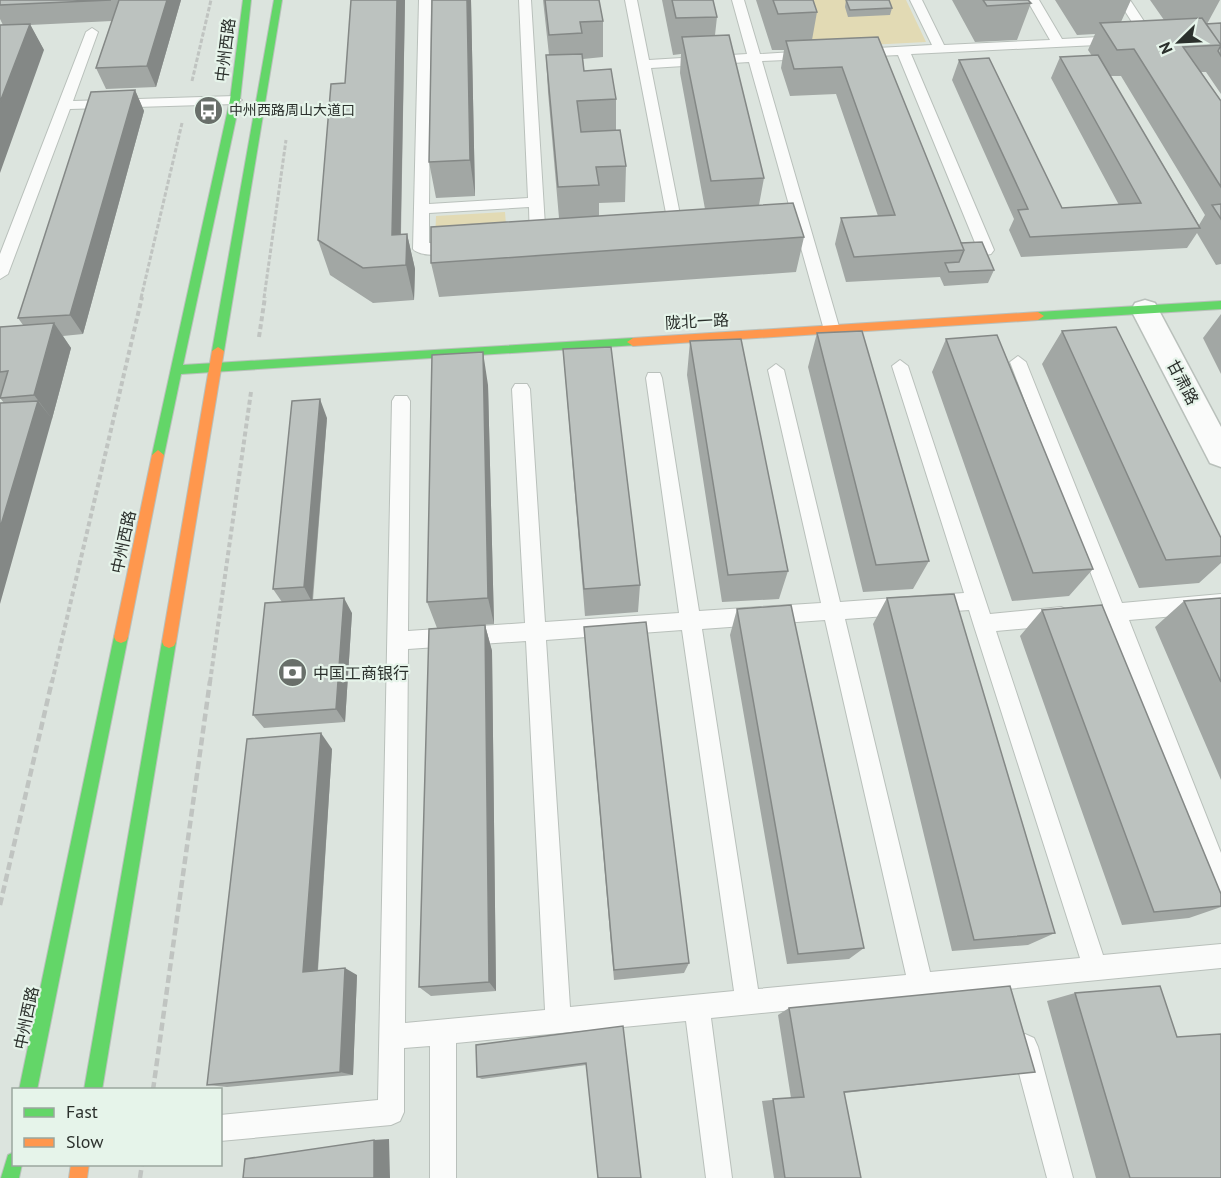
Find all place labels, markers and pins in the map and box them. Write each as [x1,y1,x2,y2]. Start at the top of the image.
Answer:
bus stop icon: 中州西路周山大道口 [192,94,224,126]
place label: 中州西路周山大道口 [229,101,355,119]
bank icon: 中国工商银行 [276,657,308,689]
place label: 中国工商银行 [313,663,409,683]

